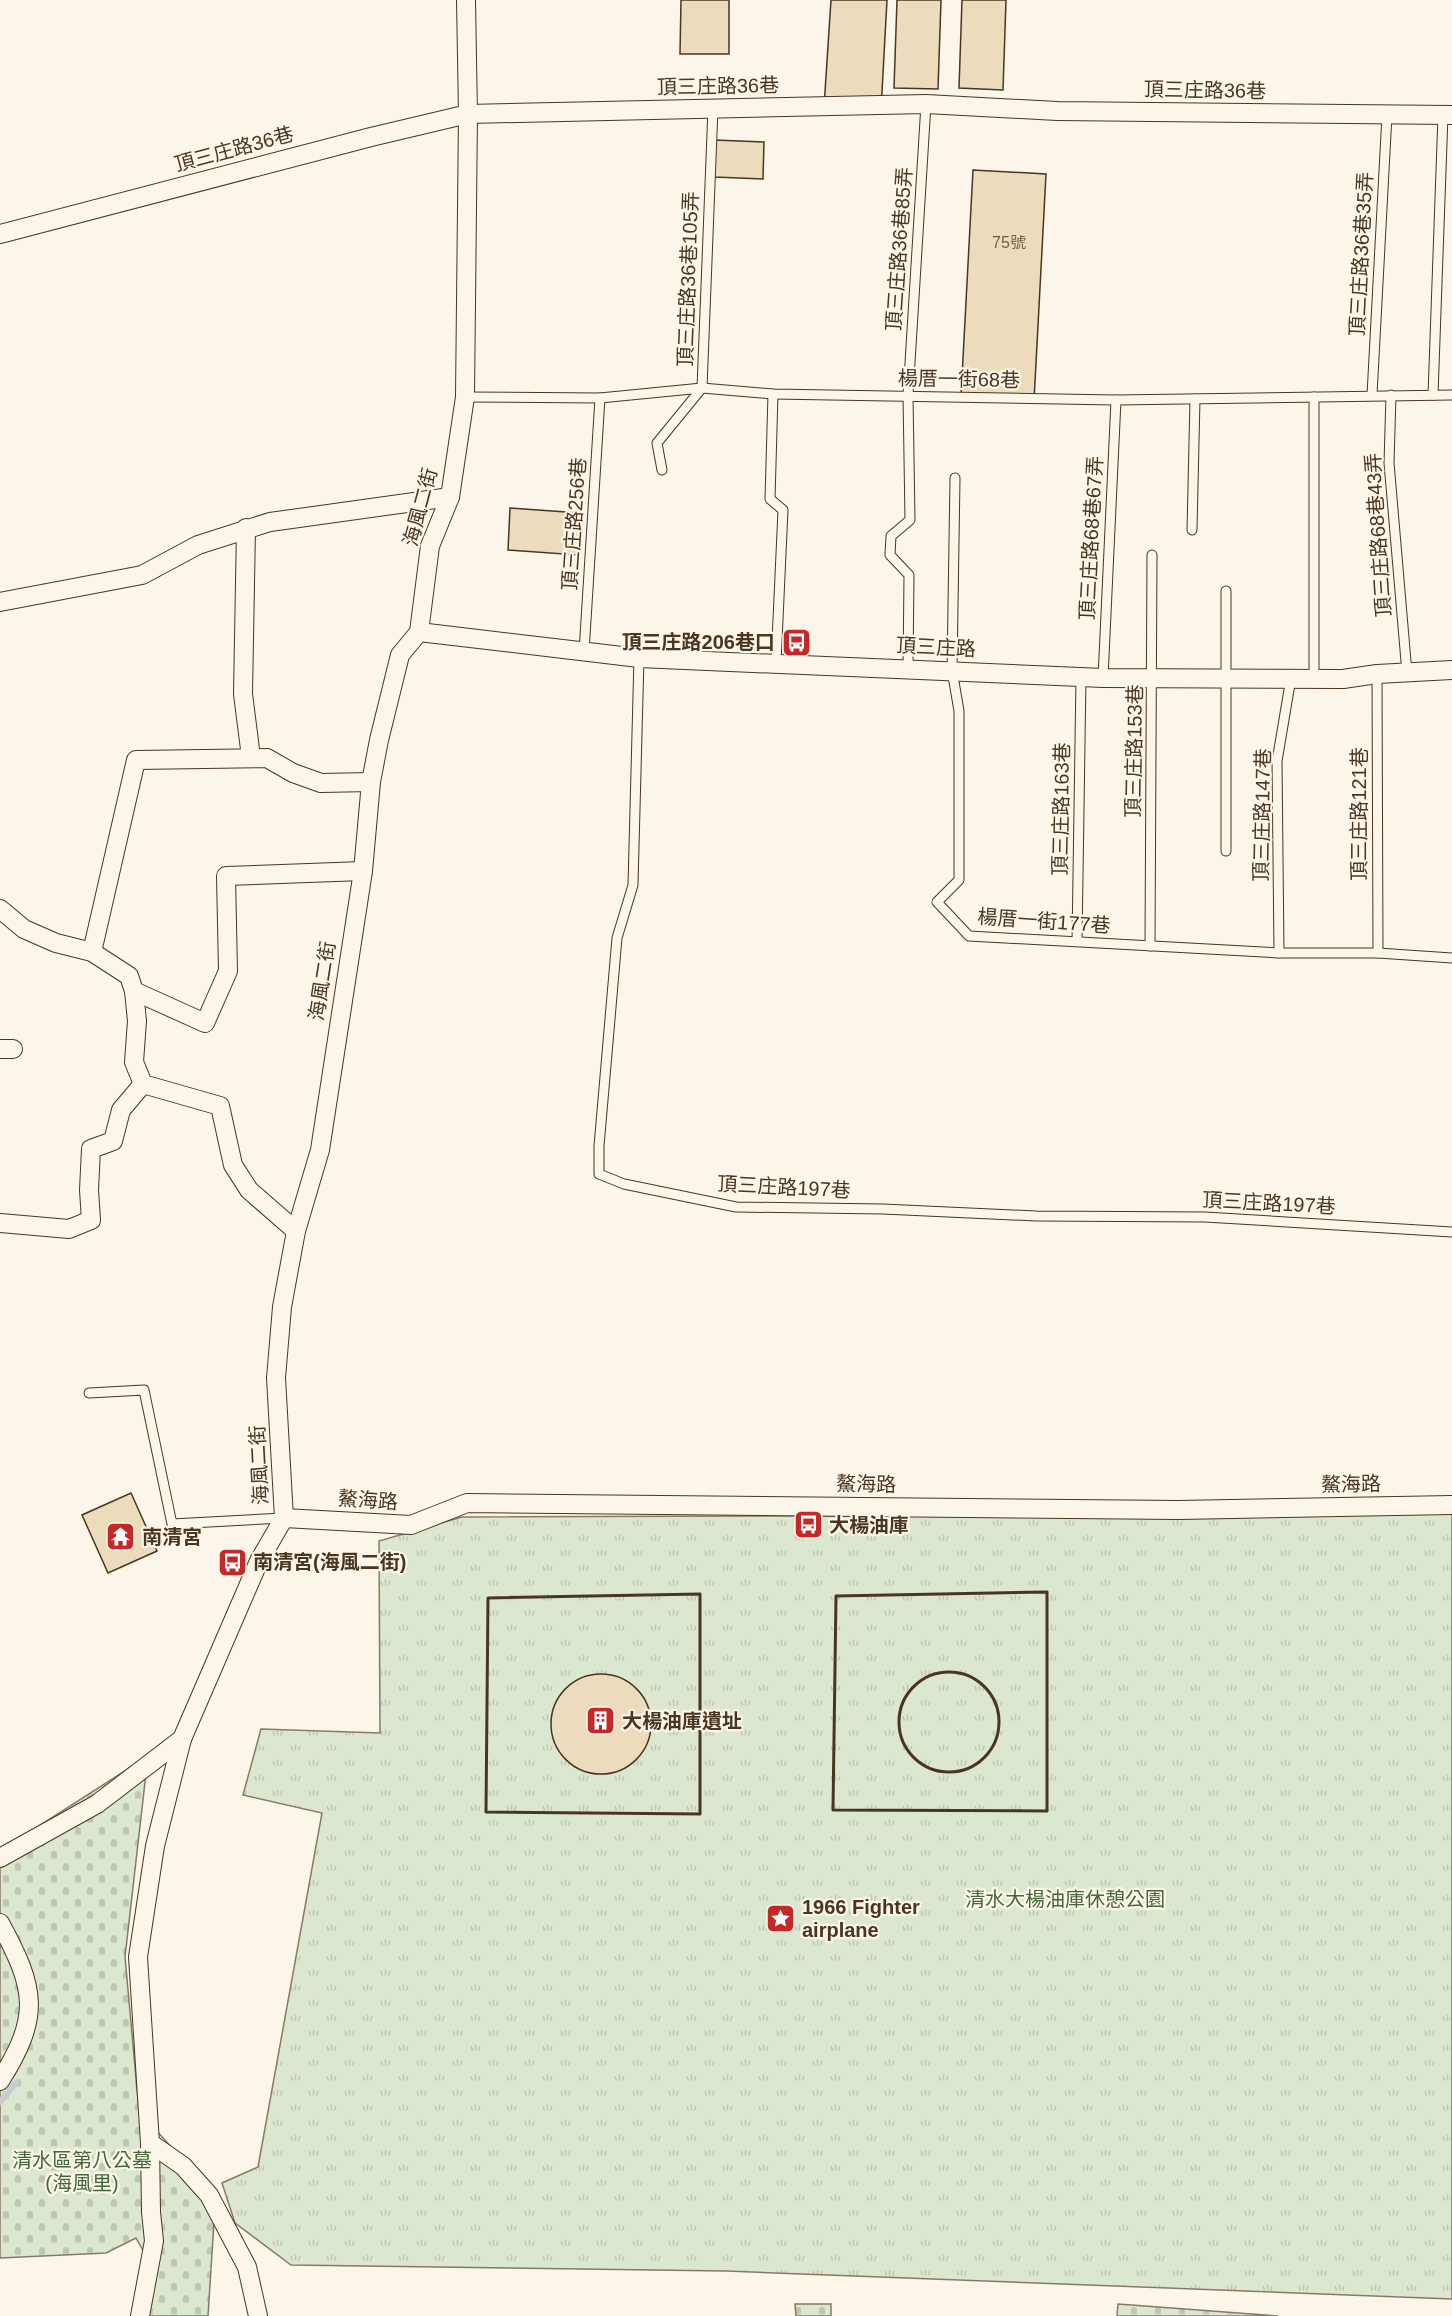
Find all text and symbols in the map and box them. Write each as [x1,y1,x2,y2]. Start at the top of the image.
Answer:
street label: 頂三庄路36巷 [657,74,779,98]
street label: 頂三庄路36巷 [1144,78,1266,102]
street label: 頂三庄路36巷 [172,123,296,175]
street label: 頂三庄路36巷85弄 [882,166,916,332]
street label: 頂三庄路36巷35弄 [1346,171,1376,337]
street label: 頂三庄路36巷105弄 [674,191,702,367]
house number: 75號 [992,234,1026,251]
street label: 楊厝一街68巷 [898,367,1020,391]
street label: 頂三庄路68巷43弄 [1361,452,1395,618]
street label: 頂三庄路68巷67弄 [1076,455,1106,621]
street label: 頂三庄路256巷 [558,457,590,591]
street label: 海風二街 [399,466,441,548]
bus stop icon: 頂三庄路206巷口 [780,626,812,658]
place label: 頂三庄路206巷口 [622,631,775,653]
street label: 頂三庄路 [895,634,977,660]
street label: 頂三庄路153巷 [1122,684,1146,818]
street label: 頂三庄路163巷 [1049,742,1073,876]
street label: 頂三庄路121巷 [1348,747,1370,881]
street label: 頂三庄路147巷 [1250,748,1274,882]
street label: 楊厝一街177巷 [977,905,1111,937]
street label: 海風二街 [305,940,339,1022]
street label: 頂三庄路197巷 [717,1173,851,1201]
street label: 頂三庄路197巷 [1202,1189,1336,1217]
street label: 海風二街 [246,1424,272,1506]
street label: 鰲海路 [836,1472,896,1496]
street label: 鰲海路 [1321,1472,1381,1496]
street label: 鰲海路 [337,1487,399,1513]
bus stop icon: 大楊油庫 [792,1509,824,1541]
place label: 大楊油庫 [829,1514,909,1536]
temple icon: 南清宮 [105,1521,137,1553]
place label: 南清宮 [142,1526,202,1548]
bus stop icon: 南清宮(海風二街) [216,1546,248,1578]
place label: 南清宮(海風二街) [253,1551,406,1573]
building icon: 大楊油庫遺址 [585,1705,617,1737]
place label: 大楊油庫遺址 [622,1710,742,1732]
park label: 清水大楊油庫休憩公園 [965,1888,1165,1910]
place label: 1966 Fighter airplane [802,1896,920,1941]
place icon: 1966 Fighter airplane [765,1903,797,1935]
park label: 清水區第八公墓 (海風里) [12,2149,152,2194]

